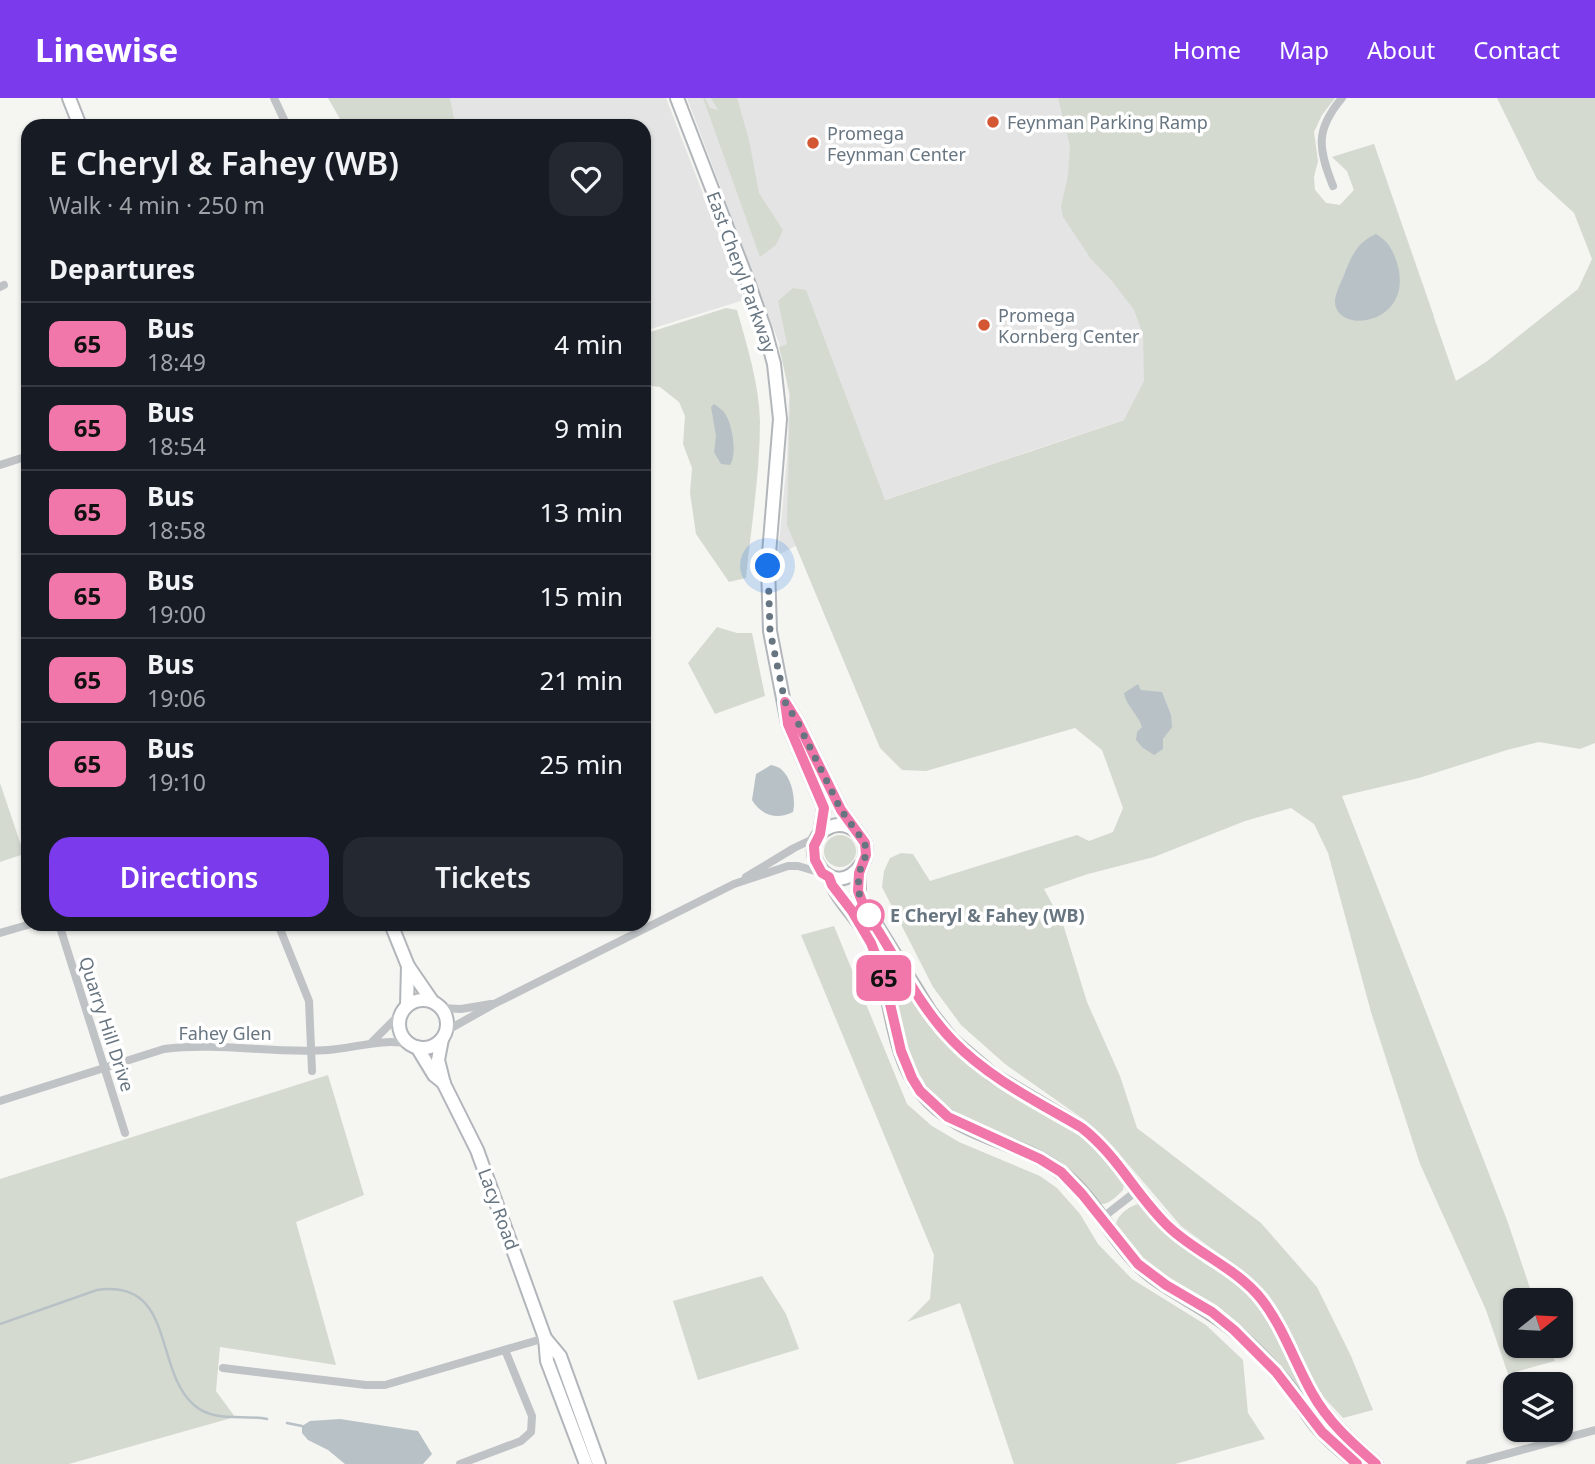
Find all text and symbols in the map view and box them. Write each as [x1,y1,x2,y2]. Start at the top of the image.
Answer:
text: Linewise [35,27,178,72]
text: Home [1173,33,1241,66]
text: Map [1279,33,1329,66]
text: About [1367,33,1435,66]
text: Contact [1473,33,1560,66]
place label: Feynman Parking Ramp [1007,110,1208,134]
marker: Feynman Parking Ramp [985,114,1001,130]
place label: Promega Feynman Center [827,121,966,166]
marker: Promega Feynman Center [805,135,821,151]
text: E Cheryl & Fahey (WB) [49,140,399,185]
button: heart [549,142,623,216]
street label: East Cheryl Parkway [702,188,783,357]
text: Walk · 4 min · 250 m [49,189,265,221]
text: Departures [49,251,195,287]
place label: Promega Kornberg Center [998,303,1140,348]
text: Bus [147,310,194,346]
marker: Promega Kornberg Center [976,317,992,333]
text: 4 min [554,326,623,362]
text: 65 [74,327,101,360]
text: 18:49 [147,346,206,378]
text: Bus [147,394,194,430]
text: 9 min [554,410,623,446]
text: 65 [74,411,101,444]
text: 18:54 [147,430,206,462]
text: Bus [147,478,194,514]
text: 13 min [539,494,623,530]
text: 65 [74,495,101,528]
text: 18:58 [147,514,206,546]
your location [750,548,785,583]
text: Bus [147,562,194,598]
text: 15 min [539,578,623,614]
text: 65 [74,579,101,612]
text: 19:00 [147,598,206,630]
text: Bus [147,646,194,682]
text: 21 min [539,662,623,698]
text: 65 [74,663,101,696]
text: 19:06 [147,682,206,714]
text: Bus [147,730,194,766]
text: 25 min [539,746,623,782]
text: 65 [74,747,101,780]
text: 19:10 [147,766,206,798]
button: Directions [49,837,329,917]
button: Tickets [343,837,623,917]
marker: E Cheryl & Fahey (WB) [854,900,884,930]
place label: E Cheryl & Fahey (WB) [890,903,1085,927]
street label: Quarry Hill Drive [74,953,140,1095]
line badge: 65 [852,955,916,1001]
text: 65 [870,961,898,994]
street label: Fahey Glen [178,1021,272,1045]
street label: Lacy Road [473,1165,525,1253]
north arrow [1503,1288,1573,1358]
map controls [1503,1288,1573,1442]
button: layers [1503,1372,1573,1442]

